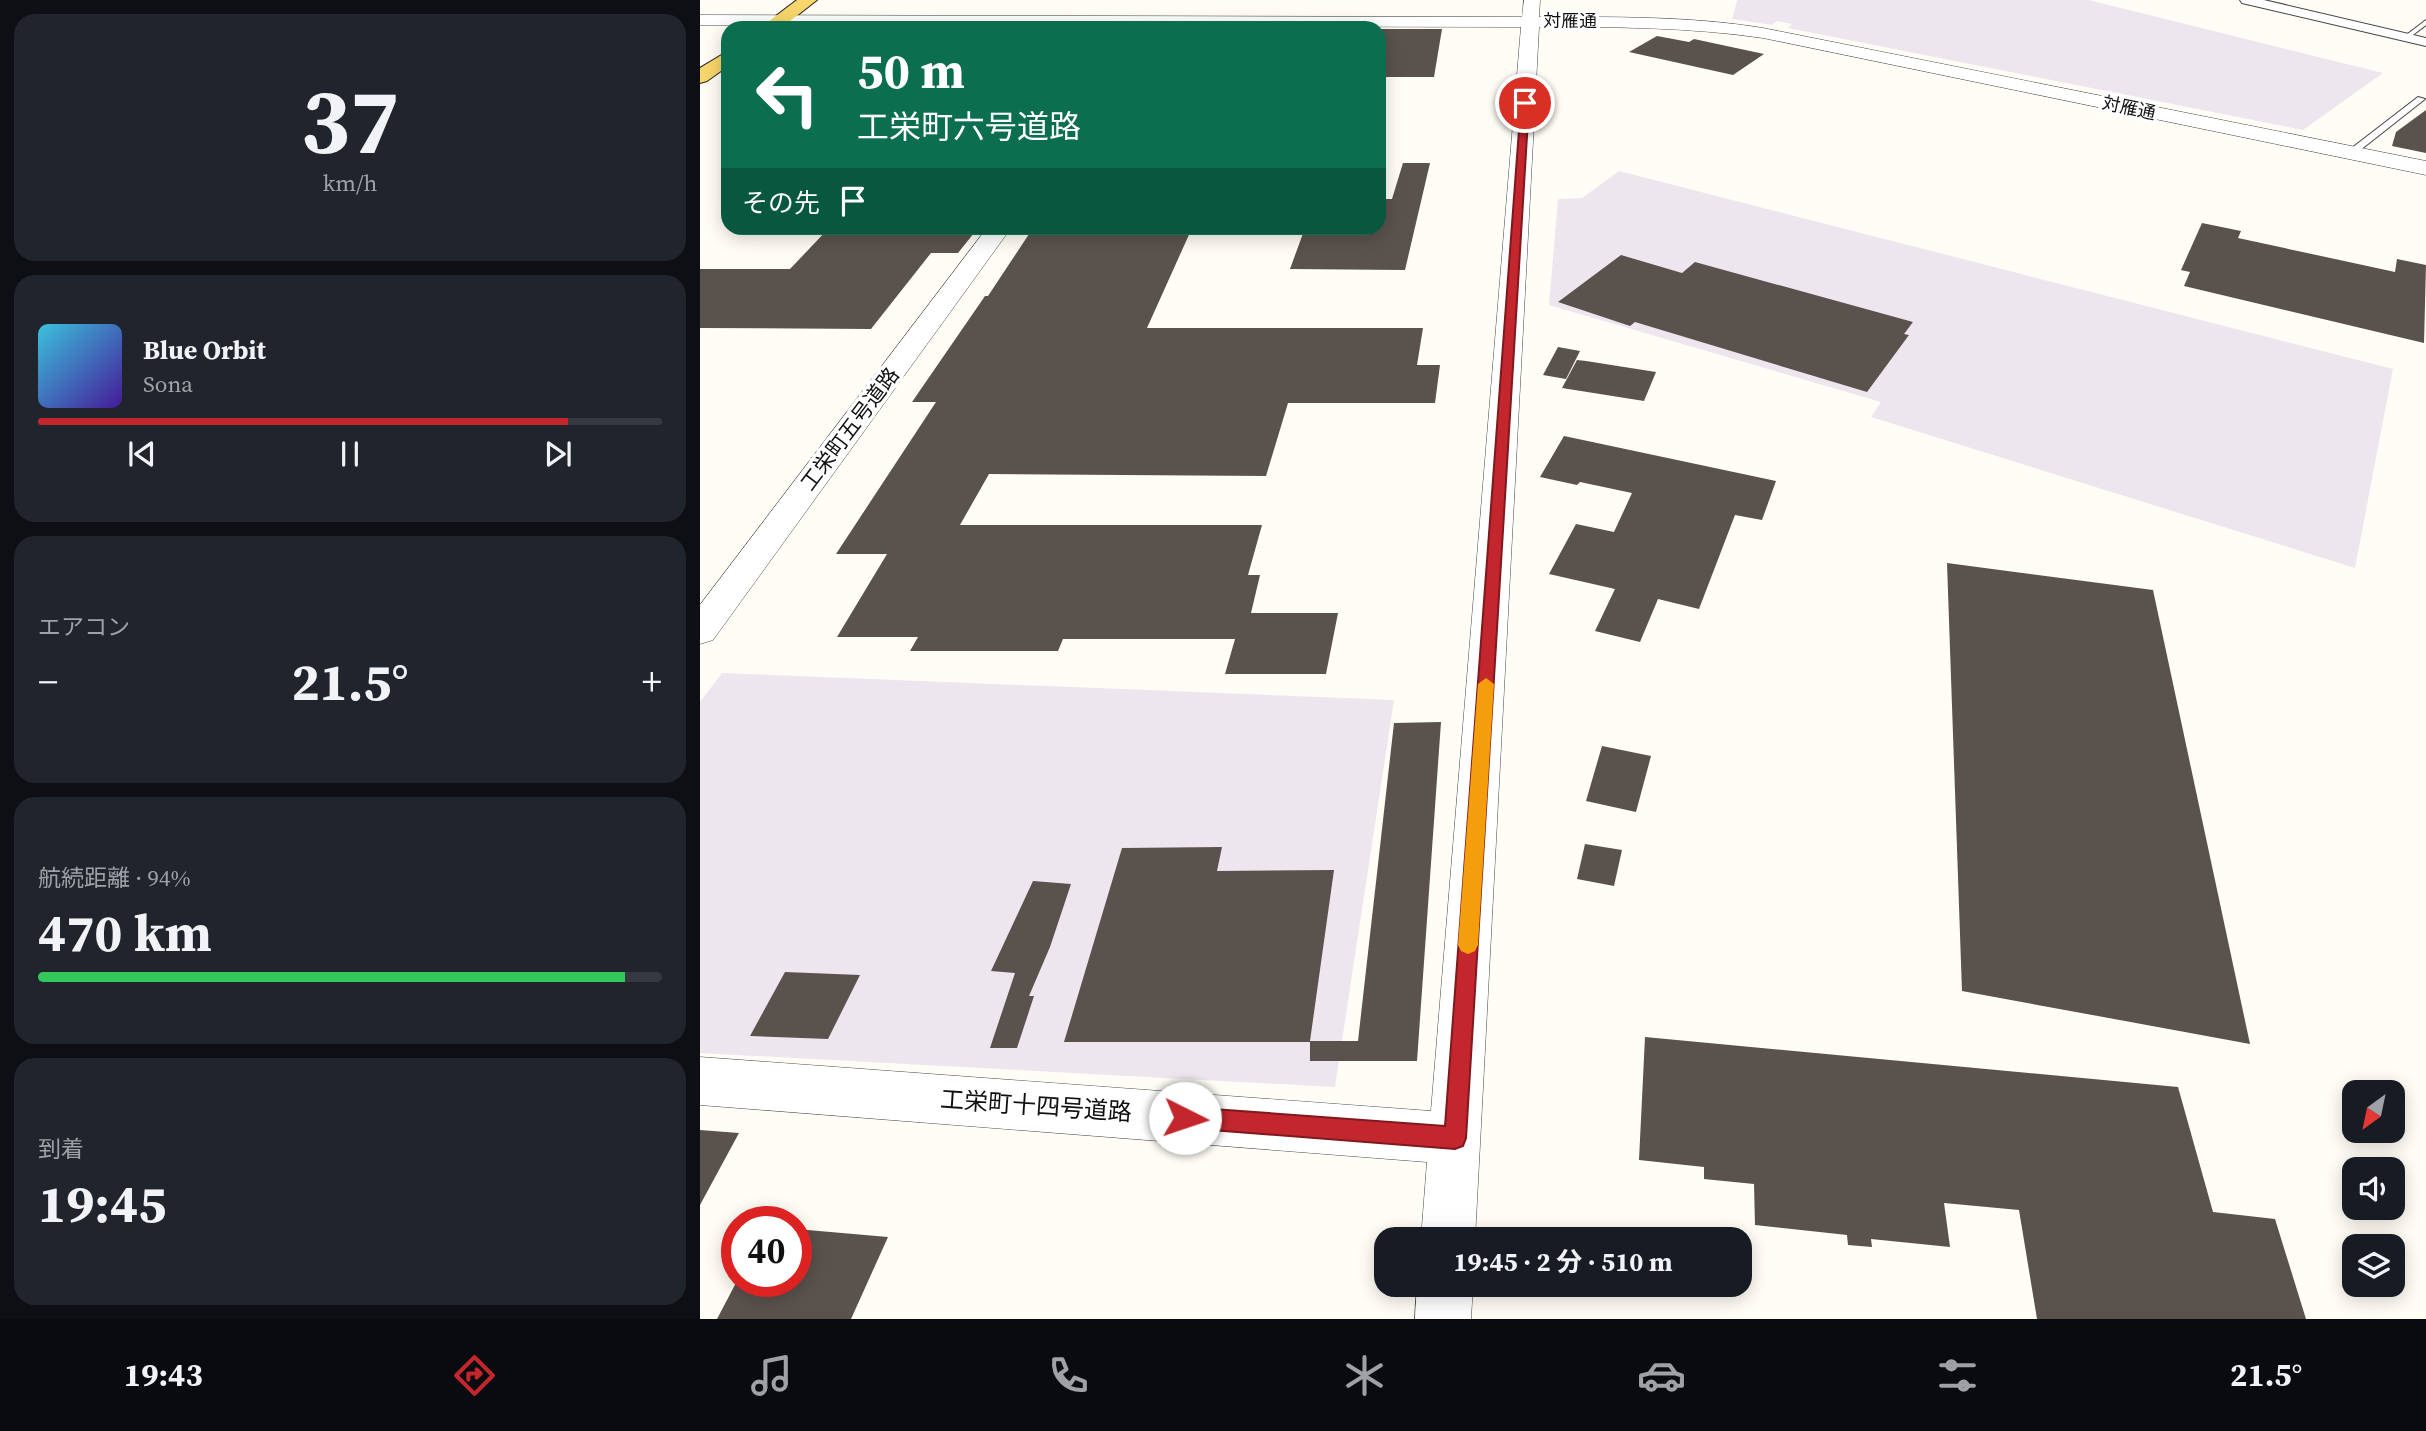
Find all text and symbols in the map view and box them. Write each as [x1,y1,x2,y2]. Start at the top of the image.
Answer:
street label: 対雁通 [1543,8,1597,33]
text: 50 m [857,37,965,104]
icon: left [742,49,833,140]
text: 37 [301,59,399,183]
pin [1495,73,1555,133]
icon: arrive [1506,84,1544,122]
street label: 対雁通 [2100,90,2158,125]
text: 工栄町六号道路 [857,105,1081,149]
text: km/h [323,167,377,199]
icon: arrive [834,182,872,220]
text: その先 [742,185,820,221]
text: Blue Orbit [143,332,266,368]
street label: 工栄町五号道路 [794,361,905,496]
text: Sona [143,368,193,400]
icon: previous [123,435,161,473]
icon: pause [331,435,369,473]
icon: next [539,435,577,473]
text: エアコン [38,611,130,643]
text: 21.5° [291,646,409,717]
text: − [38,656,58,708]
text: + [642,656,662,708]
text: 航続距離 · 94% [38,862,191,894]
text: 470 km [38,897,212,968]
north arrow [2342,1080,2404,1143]
map controls [2342,1080,2405,1297]
position arrow [1148,1081,1222,1155]
street label: 工栄町十四号道路 [939,1082,1133,1129]
text: 到着 [38,1133,84,1165]
button: sound [2342,1157,2405,1220]
text: 19:45 [38,1168,166,1239]
speed limit sign: 40 [721,1206,812,1297]
button: layers [2342,1234,2405,1297]
text: 19:45 · 2 分 · 510 m [1453,1244,1673,1280]
icon: directions [450,1351,499,1400]
icon: music [747,1351,796,1400]
icon: phone [1044,1351,1093,1400]
icon: climate [1340,1351,1389,1400]
icon: car [1637,1351,1686,1400]
icon: filters [1933,1351,1982,1400]
text: 19:43 [124,1353,203,1397]
text: 21.5° [2230,1353,2302,1397]

